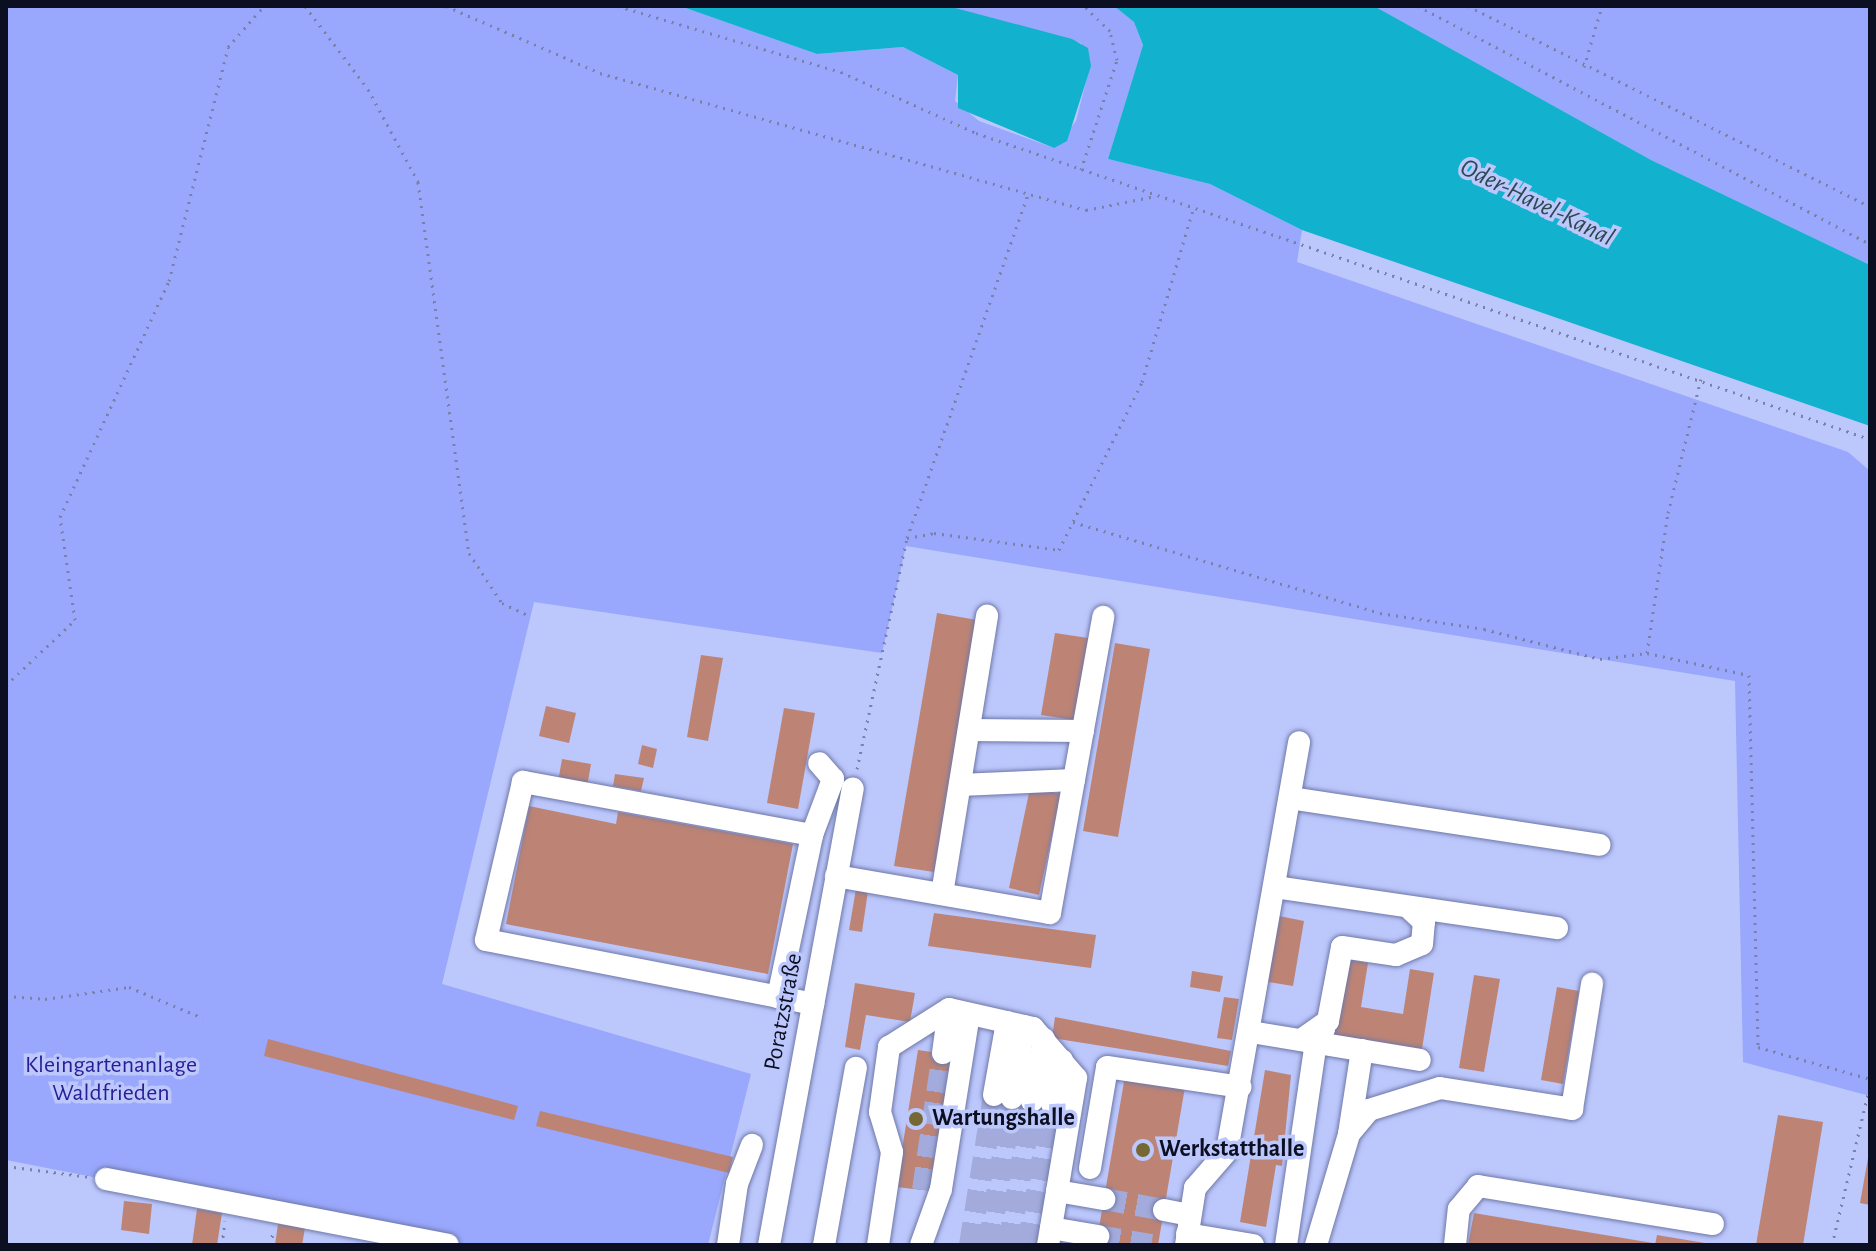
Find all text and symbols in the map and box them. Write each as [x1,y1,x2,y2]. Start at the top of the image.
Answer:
water label: Oder-Havel-Kanal [1455,152,1619,254]
street label: Poratzstraße [759,951,809,1073]
park label: Kleingartenanlage Waldfrieden [25,1052,197,1108]
place label: Wartungshalle [932,1105,1075,1133]
marker: Wartungshalle [907,1110,925,1128]
place label: Werkstatthalle [1159,1136,1304,1164]
marker: Werkstatthalle [1134,1141,1152,1159]

